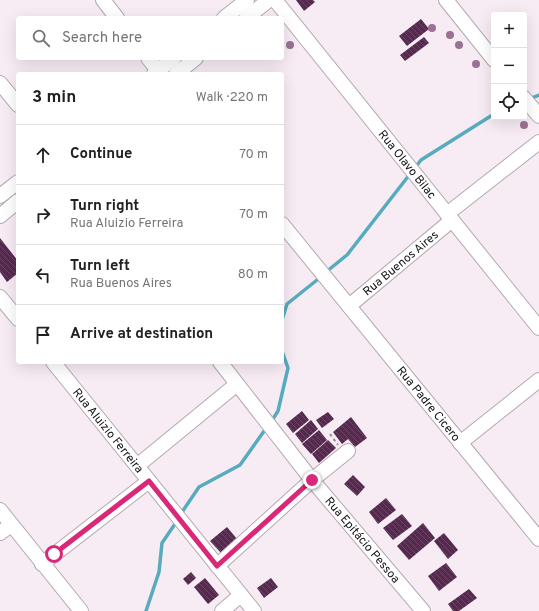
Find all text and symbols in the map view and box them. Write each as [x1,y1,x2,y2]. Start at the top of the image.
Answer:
map controls [491,12,527,120]
button: + [491,12,527,48]
search box [16,16,284,60]
icon: search [30,27,52,49]
text: Search here [62,29,142,48]
button: − [491,48,527,84]
button: locate [491,84,527,120]
text: 3 min [32,87,76,109]
text: Walk · 220 m [196,90,268,106]
street label: Rua Olavo Bilac [374,127,439,203]
icon: ahead [32,144,54,166]
text: Continue [70,145,132,164]
text: 70 m [239,147,268,163]
text: Turn right [70,197,139,216]
icon: right [32,204,54,226]
text: 70 m [239,207,268,223]
text: Rua Aluizio Ferreira [70,216,183,232]
street label: Rua Buenos Aires [360,228,442,300]
text: Turn left [70,257,130,276]
icon: left [32,264,54,286]
text: 80 m [238,267,268,283]
text: Rua Buenos Aires [70,276,172,292]
icon: arrive [32,324,54,346]
text: Arrive at destination [70,325,213,344]
street label: Rua Padre Cicero [392,363,464,446]
street label: Rua Aluizio Ferreira [68,385,147,477]
route end [303,471,321,489]
street label: Rua Epitácio Pessoa [321,494,403,587]
route start [45,545,63,563]

